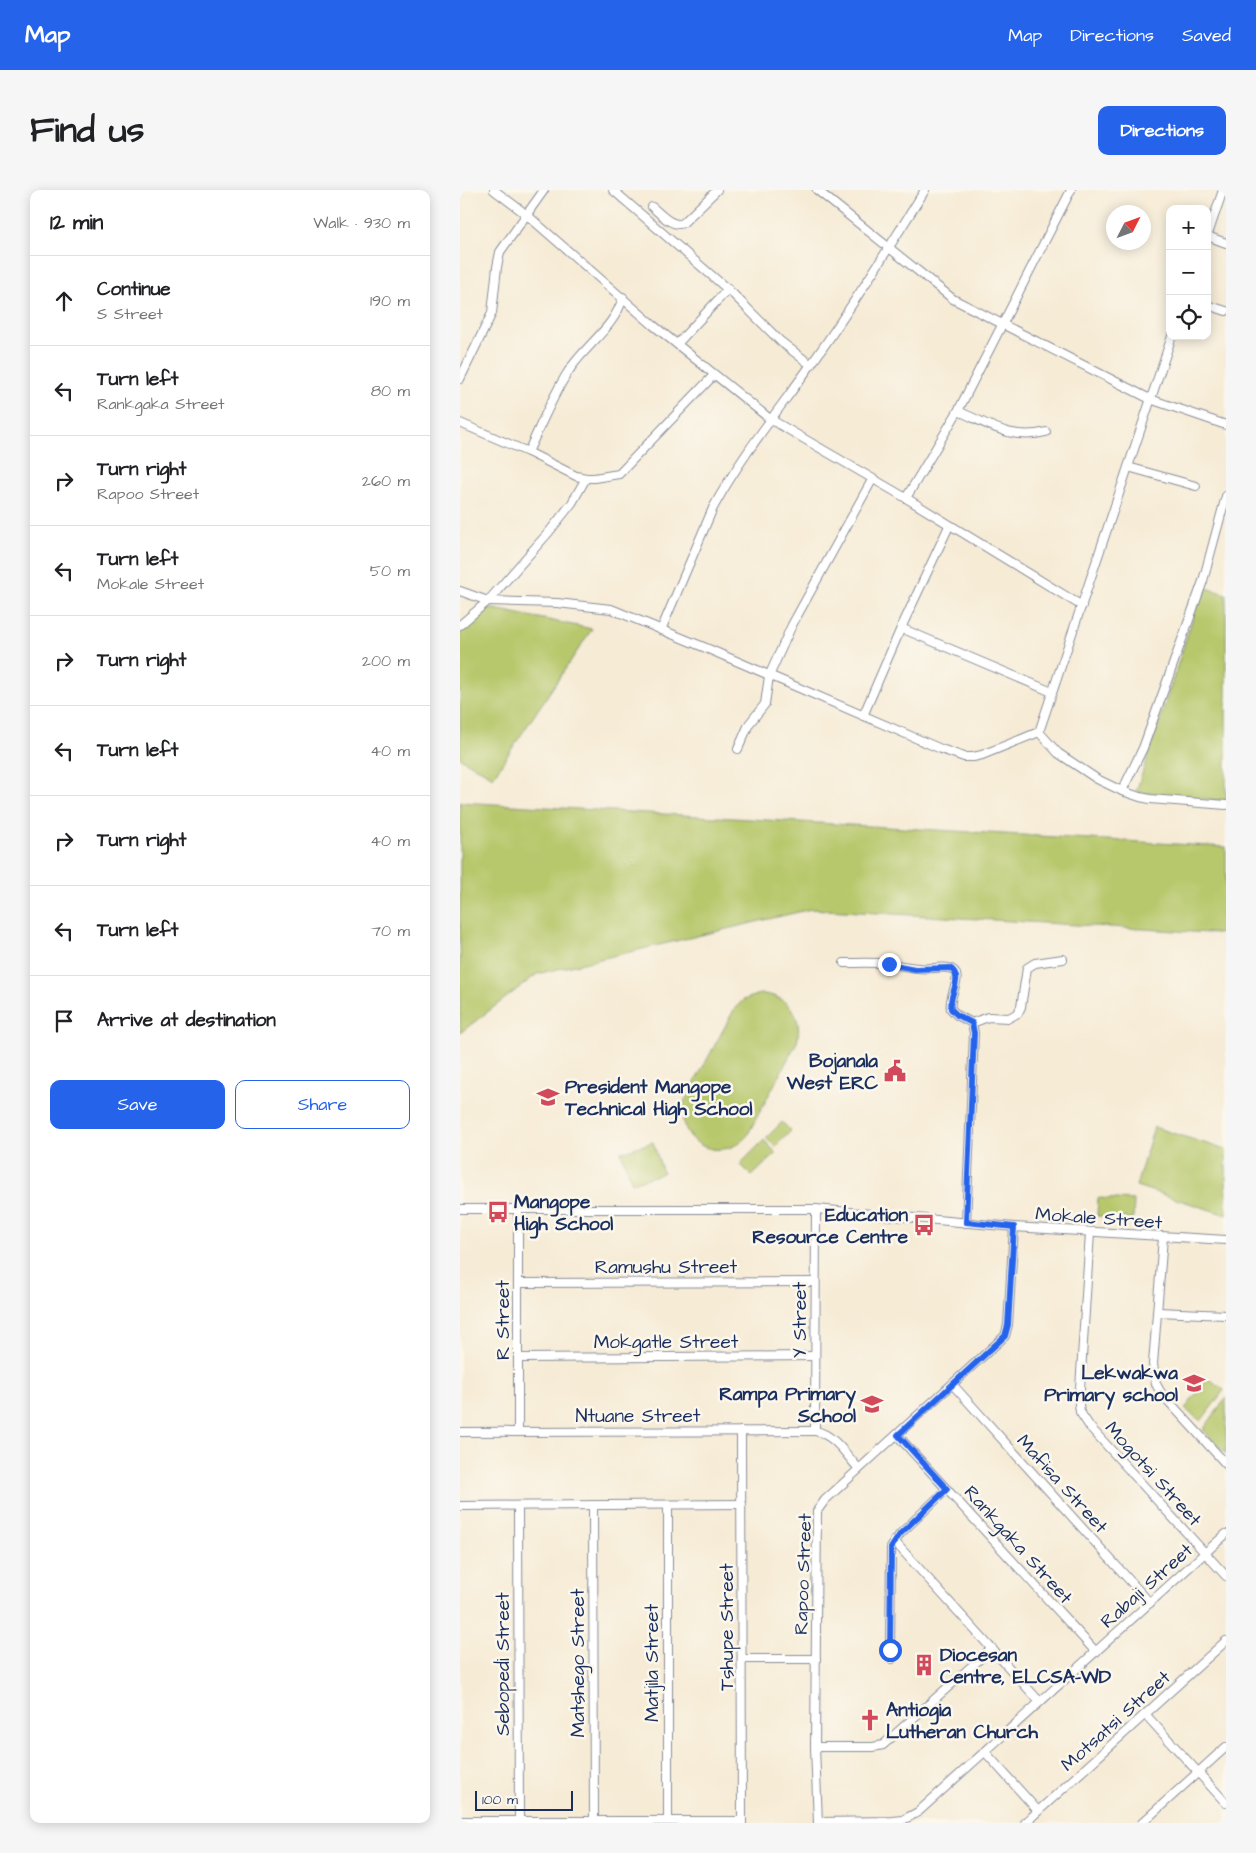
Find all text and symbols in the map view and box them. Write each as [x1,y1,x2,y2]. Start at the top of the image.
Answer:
text: Map [25,18,70,52]
text: Map [1008,23,1042,48]
text: Directions [1070,23,1154,48]
text: Saved [1182,23,1231,48]
text: Find us [30,106,144,155]
button: Directions [1098,106,1226,155]
north arrow [1106,205,1151,250]
map controls [1166,205,1211,340]
button: + [1166,205,1211,250]
text: 12 min [50,208,103,237]
text: Walk · 930 m [313,212,410,234]
button: − [1166,250,1211,295]
text: Continue [97,276,171,303]
icon: ahead [50,287,78,315]
text: 190 m [370,290,410,312]
button: locate [1166,295,1211,340]
text: S Street [97,303,163,325]
text: Turn left [97,366,178,393]
icon: left [50,377,78,405]
text: 80 m [371,380,410,402]
text: Rankgaka Street [97,393,225,415]
text: Turn right [97,456,186,483]
icon: right [50,467,78,495]
text: 260 m [362,470,410,492]
text: Rapoo Street [97,483,199,505]
text: Turn left [97,546,178,573]
icon: left [50,557,78,585]
text: 50 m [370,560,410,582]
text: Mokale Street [97,573,204,595]
icon: right [50,647,78,675]
text: Turn right [97,647,186,674]
text: 200 m [362,650,410,672]
icon: left [50,737,78,765]
text: Turn left [97,737,178,764]
text: 40 m [370,740,410,762]
icon: right [50,827,78,855]
text: Turn right [97,827,186,854]
text: 40 m [370,830,410,852]
icon: left [50,917,78,945]
text: Turn left [97,917,178,944]
text: 70 m [371,920,410,942]
route end [878,953,901,976]
icon: arrive [50,1007,78,1035]
text: Arrive at destination [97,1007,276,1034]
place label: Bojanala West ERC [786,1048,879,1097]
public building icon: Bojanala West ERC [882,1058,908,1084]
place label: President Mangope Technical High School [564,1074,752,1124]
button: Save [50,1080,225,1129]
button: Share [235,1080,410,1129]
school or university icon: President Mangope Technical High School [535,1084,561,1110]
place label: Mangope High School [514,1189,613,1239]
bus stop icon: Mangope High School [485,1199,511,1225]
street label: Mokale Street [1034,1201,1164,1236]
place label: Education Resource Centre [752,1202,909,1251]
bus stop icon: Education Resource Centre [911,1212,937,1238]
street label: Ramushu Street [595,1254,738,1281]
street label: R Street [490,1280,517,1360]
street label: Y Street [787,1281,814,1358]
street label: Mokgatle Street [594,1329,739,1357]
place label: Lekwakwa Primary school [1044,1360,1178,1410]
school or university icon: Lekwakwa Primary school [1181,1370,1207,1396]
place label: Rampa Primary School [719,1381,857,1430]
school or university icon: Rampa Primary School [859,1391,885,1417]
street label: Ntuane Street [576,1403,701,1430]
street label: Mogotsi Street [1098,1415,1208,1533]
street label: Mafisa Street [1010,1429,1114,1540]
street label: Rankgaka Street [956,1480,1079,1611]
street label: Rapoo Street [788,1513,819,1635]
street label: Rabaji Street [1095,1537,1199,1635]
street label: Tshupe Street [714,1563,741,1691]
street label: Matshego Street [565,1588,593,1738]
street label: Sebopedi Street [490,1592,517,1736]
street label: Matjila Street [639,1604,666,1722]
route start [879,1639,902,1662]
place label: Diocesan Centre, ELCSA-WD [940,1642,1112,1691]
building icon: Diocesan Centre, ELCSA-WD [911,1652,937,1678]
street label: Motsatsi Street [1055,1664,1177,1778]
place label: Antiogia Lutheran Church [886,1697,1038,1746]
church icon: Antiogia Lutheran Church [857,1707,883,1733]
scale bar [475,1788,572,1811]
text: 100 m [482,1790,518,1810]

